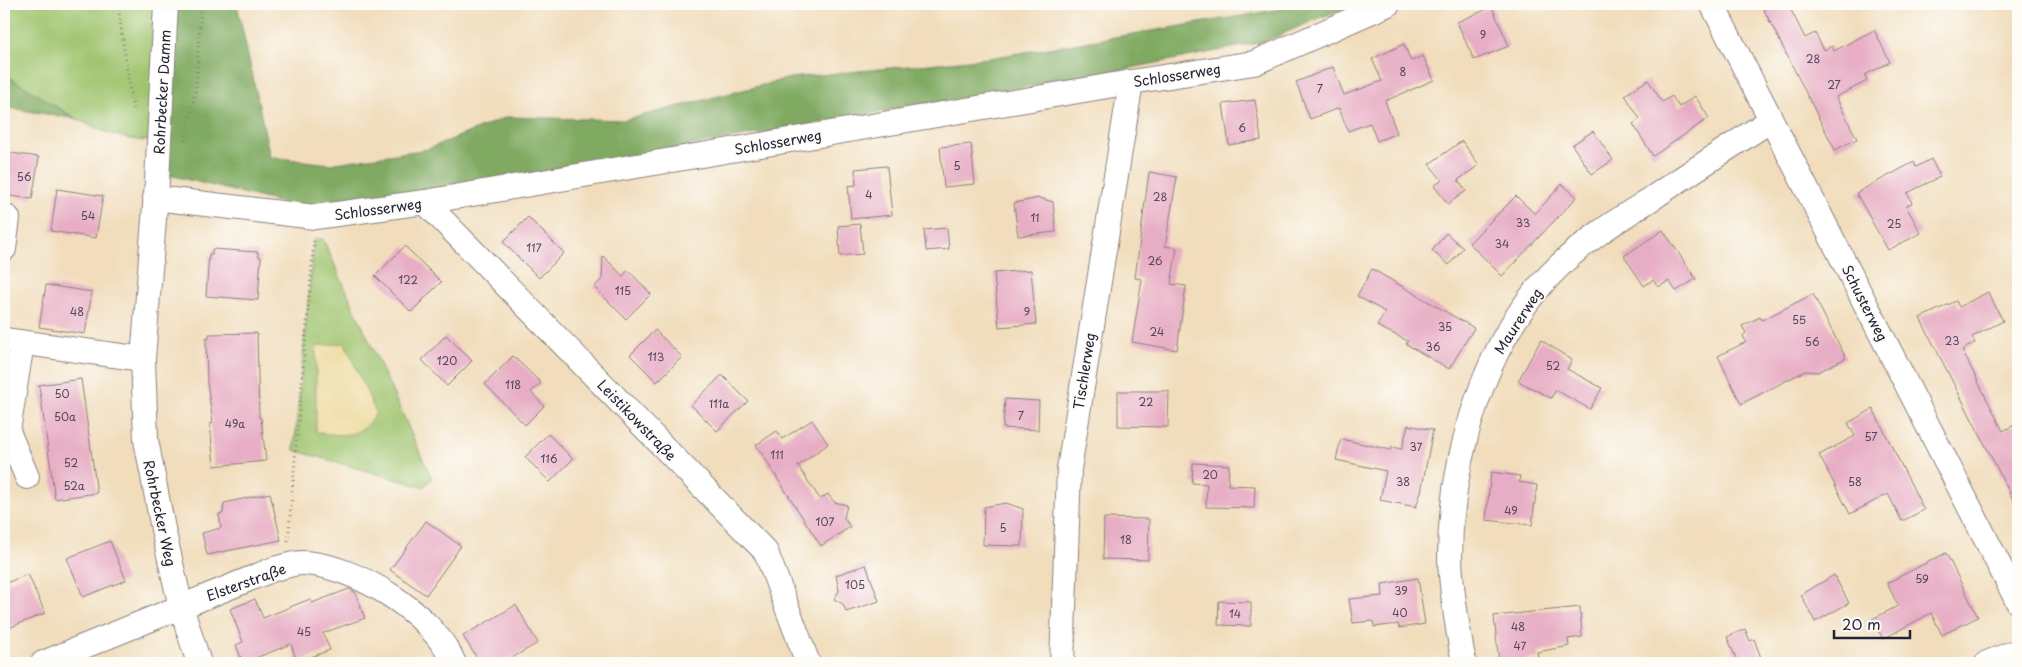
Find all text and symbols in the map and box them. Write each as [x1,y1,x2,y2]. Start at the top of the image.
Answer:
house number: 9 [1480,26,1486,43]
street label: Rohrbecker Damm [148,29,176,155]
house number: 28 [1806,50,1820,67]
street label: Schlosserweg [1132,58,1222,92]
house number: 8 [1400,63,1407,80]
house number: 27 [1827,76,1841,93]
house number: 7 [1317,80,1323,97]
house number: 6 [1238,119,1246,136]
street label: Schlosserweg [733,124,823,160]
house number: 5 [953,157,961,174]
house number: 56 [17,168,32,185]
house number: 4 [865,186,873,203]
house number: 28 [1153,188,1167,205]
street label: Schlosserweg [333,192,423,226]
house number: 54 [81,207,95,224]
house number: 11 [1030,209,1040,226]
house number: 33 [1516,214,1530,231]
house number: 25 [1887,215,1901,232]
house number: 34 [1495,235,1509,252]
house number: 117 [526,239,542,256]
house number: 26 [1147,252,1163,269]
street label: Schusterweg [1837,261,1893,345]
house number: 122 [398,271,418,288]
house number: 115 [615,282,631,299]
street label: Maurerweg [1489,284,1547,358]
house number: 48 [70,303,84,320]
house number: 9 [1024,303,1030,320]
house number: 55 [1792,311,1806,328]
house number: 35 [1438,318,1452,335]
house number: 24 [1150,323,1164,340]
street label: Tischlerweg [1068,331,1100,411]
house number: 23 [1945,332,1959,349]
house number: 56 [1805,333,1820,350]
house number: 36 [1426,338,1441,355]
house number: 113 [648,348,664,365]
house number: 120 [437,352,457,369]
house number: 52 [1546,357,1560,374]
street label: Leistikowstraße [593,375,681,465]
house number: 118 [505,376,521,393]
house number: 50 [54,385,70,402]
house number: 22 [1139,393,1153,410]
house number: 111a [709,395,729,412]
house number: 7 [1018,407,1024,424]
house number: 50a [54,408,76,425]
house number: 49a [225,415,245,432]
house number: 57 [1864,428,1878,445]
house number: 37 [1410,438,1423,455]
house number: 111 [770,446,784,463]
house number: 116 [541,450,558,467]
house number: 52 [64,454,78,471]
street label: Rohrbecker Weg [138,458,182,568]
house number: 20 [1202,466,1218,483]
house number: 38 [1396,473,1410,490]
house number: 58 [1848,473,1862,490]
house number: 52a [63,477,85,494]
house number: 49 [1504,502,1518,519]
house number: 107 [816,513,834,530]
house number: 5 [999,519,1007,536]
house number: 18 [1120,531,1132,548]
street label: Elsterstraße [203,558,289,606]
house number: 59 [1915,570,1929,587]
house number: 105 [845,576,865,593]
house number: 39 [1394,582,1408,599]
house number: 40 [1392,604,1408,621]
house number: 14 [1229,605,1241,622]
scale bar [1834,607,1911,639]
text: 20 m [1842,612,1881,635]
house number: 48 [1511,618,1525,635]
house number: 45 [297,623,311,640]
house number: 47 [1514,637,1527,654]

